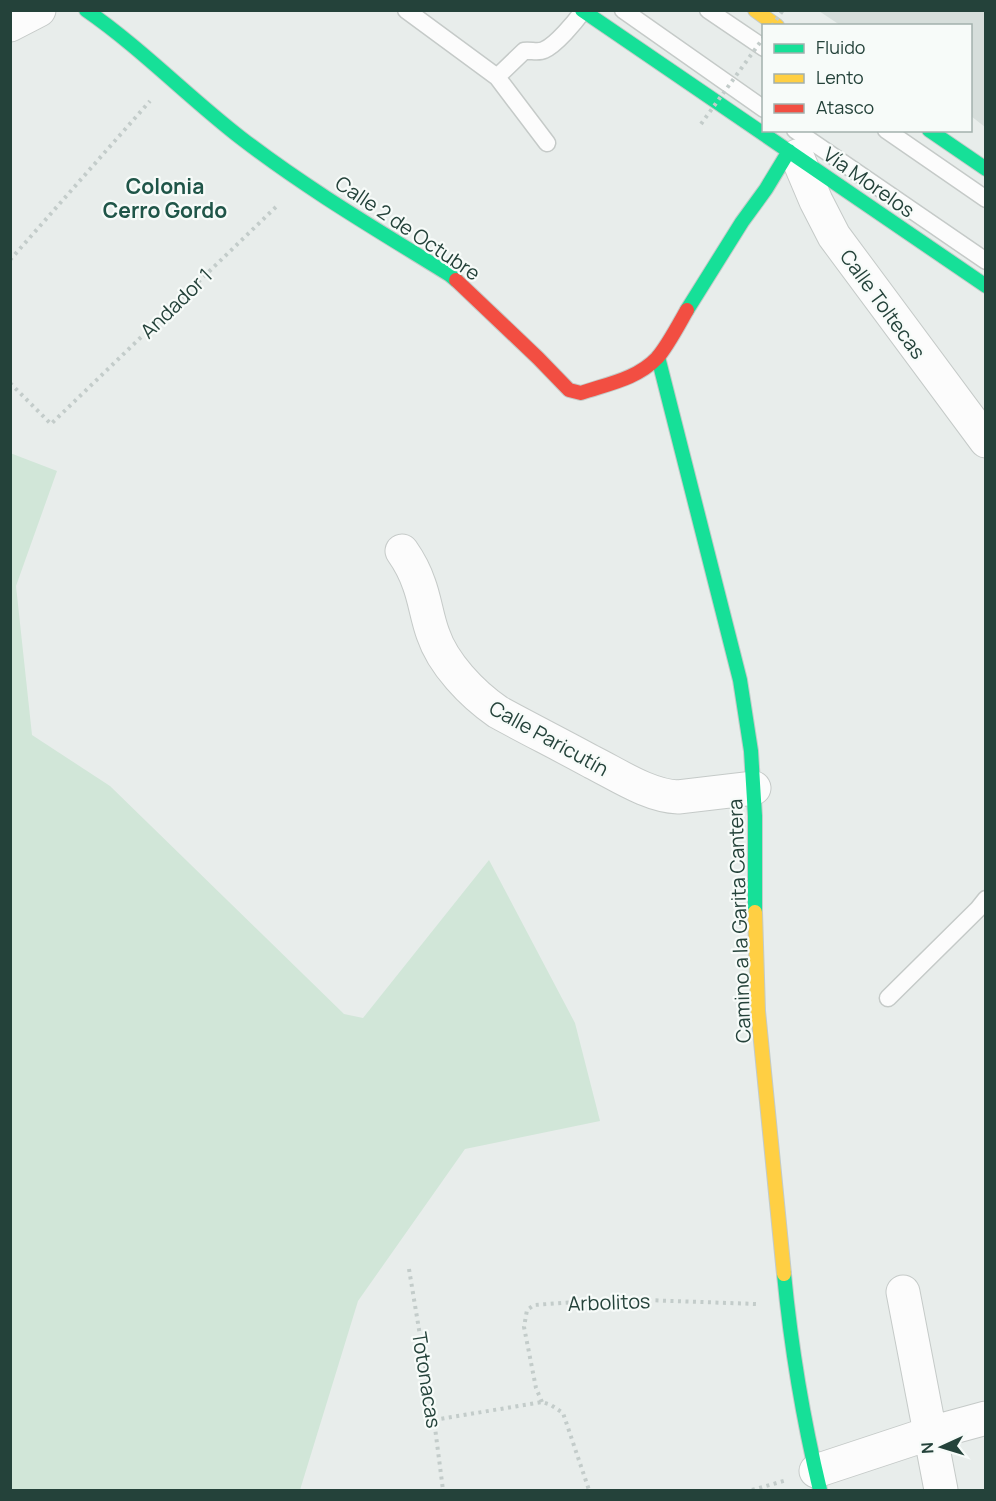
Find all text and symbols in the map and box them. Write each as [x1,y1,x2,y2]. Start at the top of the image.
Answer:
legend [762,24,972,132]
text: Fluido [816,35,865,59]
text: Lento [816,65,864,89]
text: Atasco [816,95,874,119]
street label: Vía Morelos [818,141,920,223]
street label: Calle 2 de Octubre [330,169,486,287]
district label: Colonia Cerro Gordo [103,172,227,224]
street label: Calle Toltecas [834,244,932,364]
street label: Andador 1 [134,262,218,344]
street label: Calle Paricutín [484,694,614,782]
street label: Camino a la Garita Cantera [721,798,757,1044]
street label: Arbolitos [567,1287,651,1317]
street label: Totonacas [406,1330,448,1430]
north arrow [912,1417,972,1477]
text: N [916,1442,938,1455]

